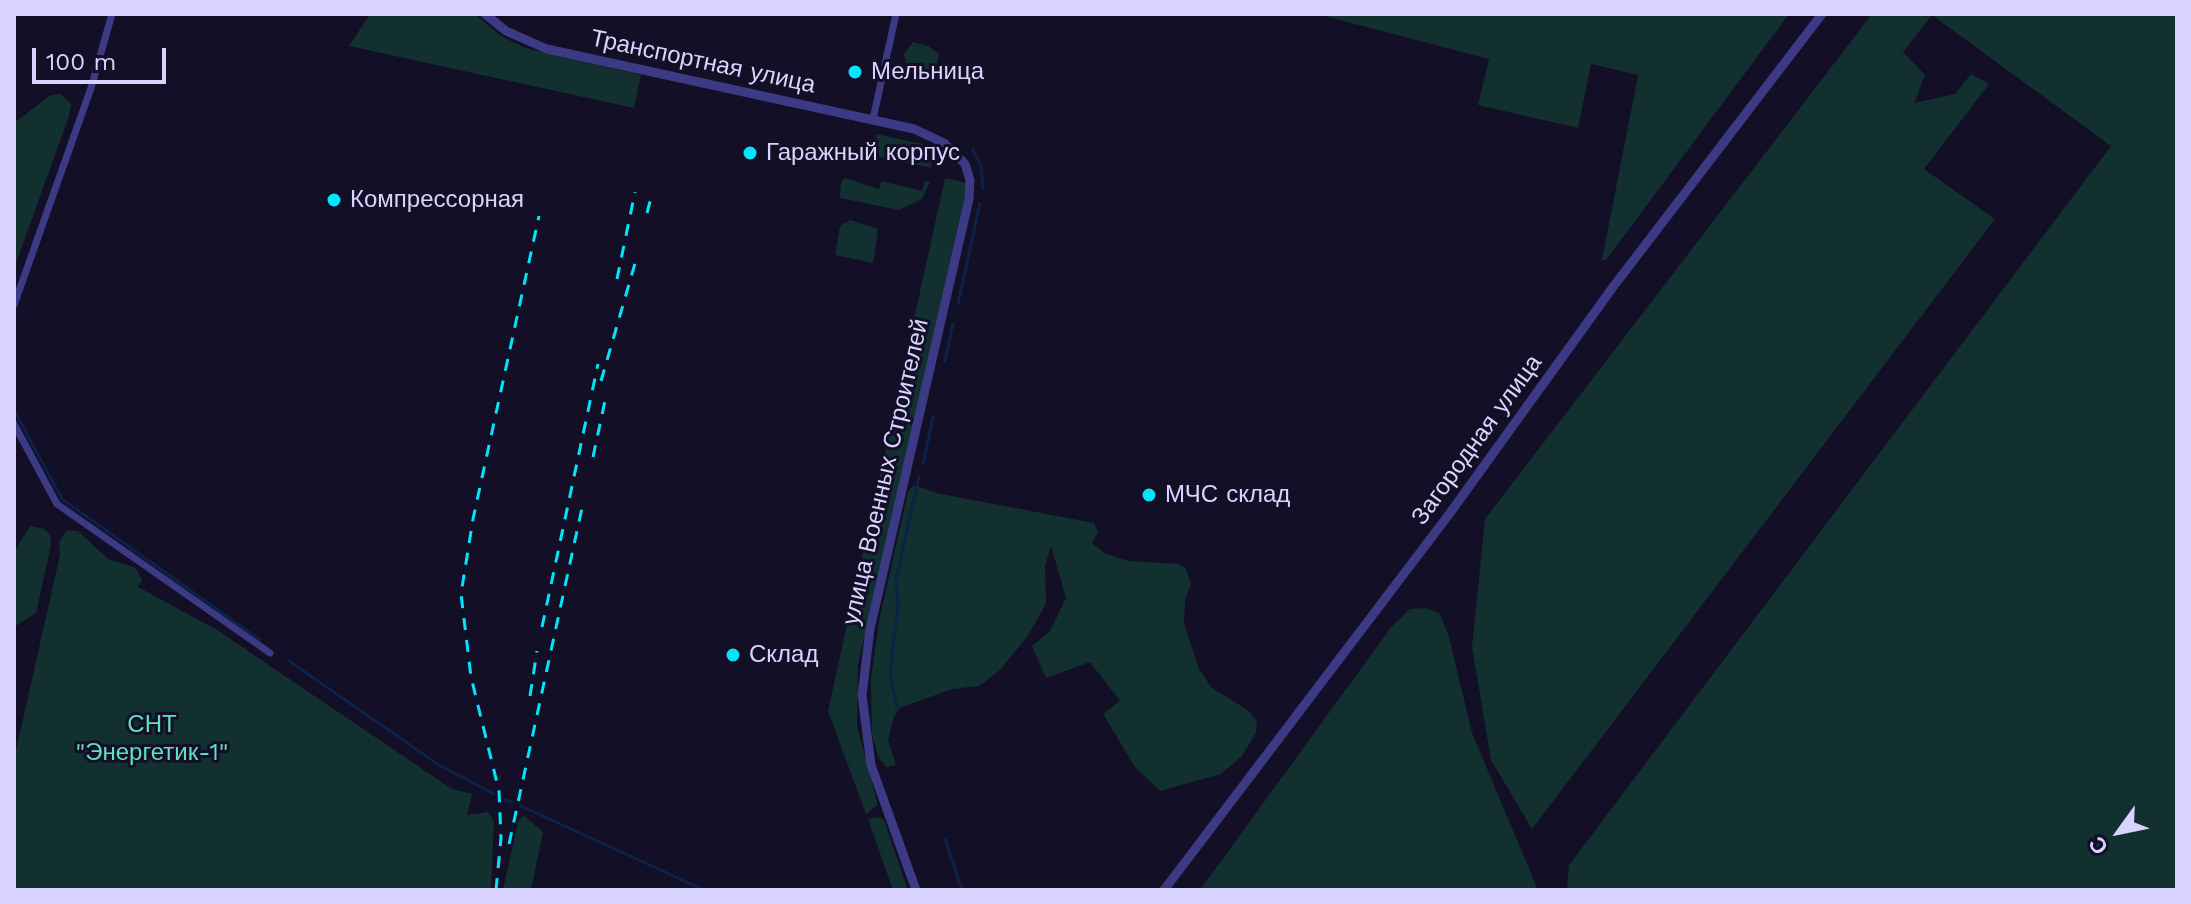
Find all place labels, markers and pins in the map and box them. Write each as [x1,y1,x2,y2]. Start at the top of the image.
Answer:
place label: Мельница [871,58,984,86]
marker: Мельница [846,63,864,81]
place label: Гаражный корпус [766,139,960,167]
marker: Гаражный корпус [741,144,759,162]
place label: Компрессорная [350,186,524,214]
marker: Компрессорная [325,191,343,209]
place label: МЧС склад [1165,481,1290,509]
marker: МЧС склад [1140,486,1158,504]
place label: Склад [749,641,818,669]
marker: Склад [724,646,742,664]

